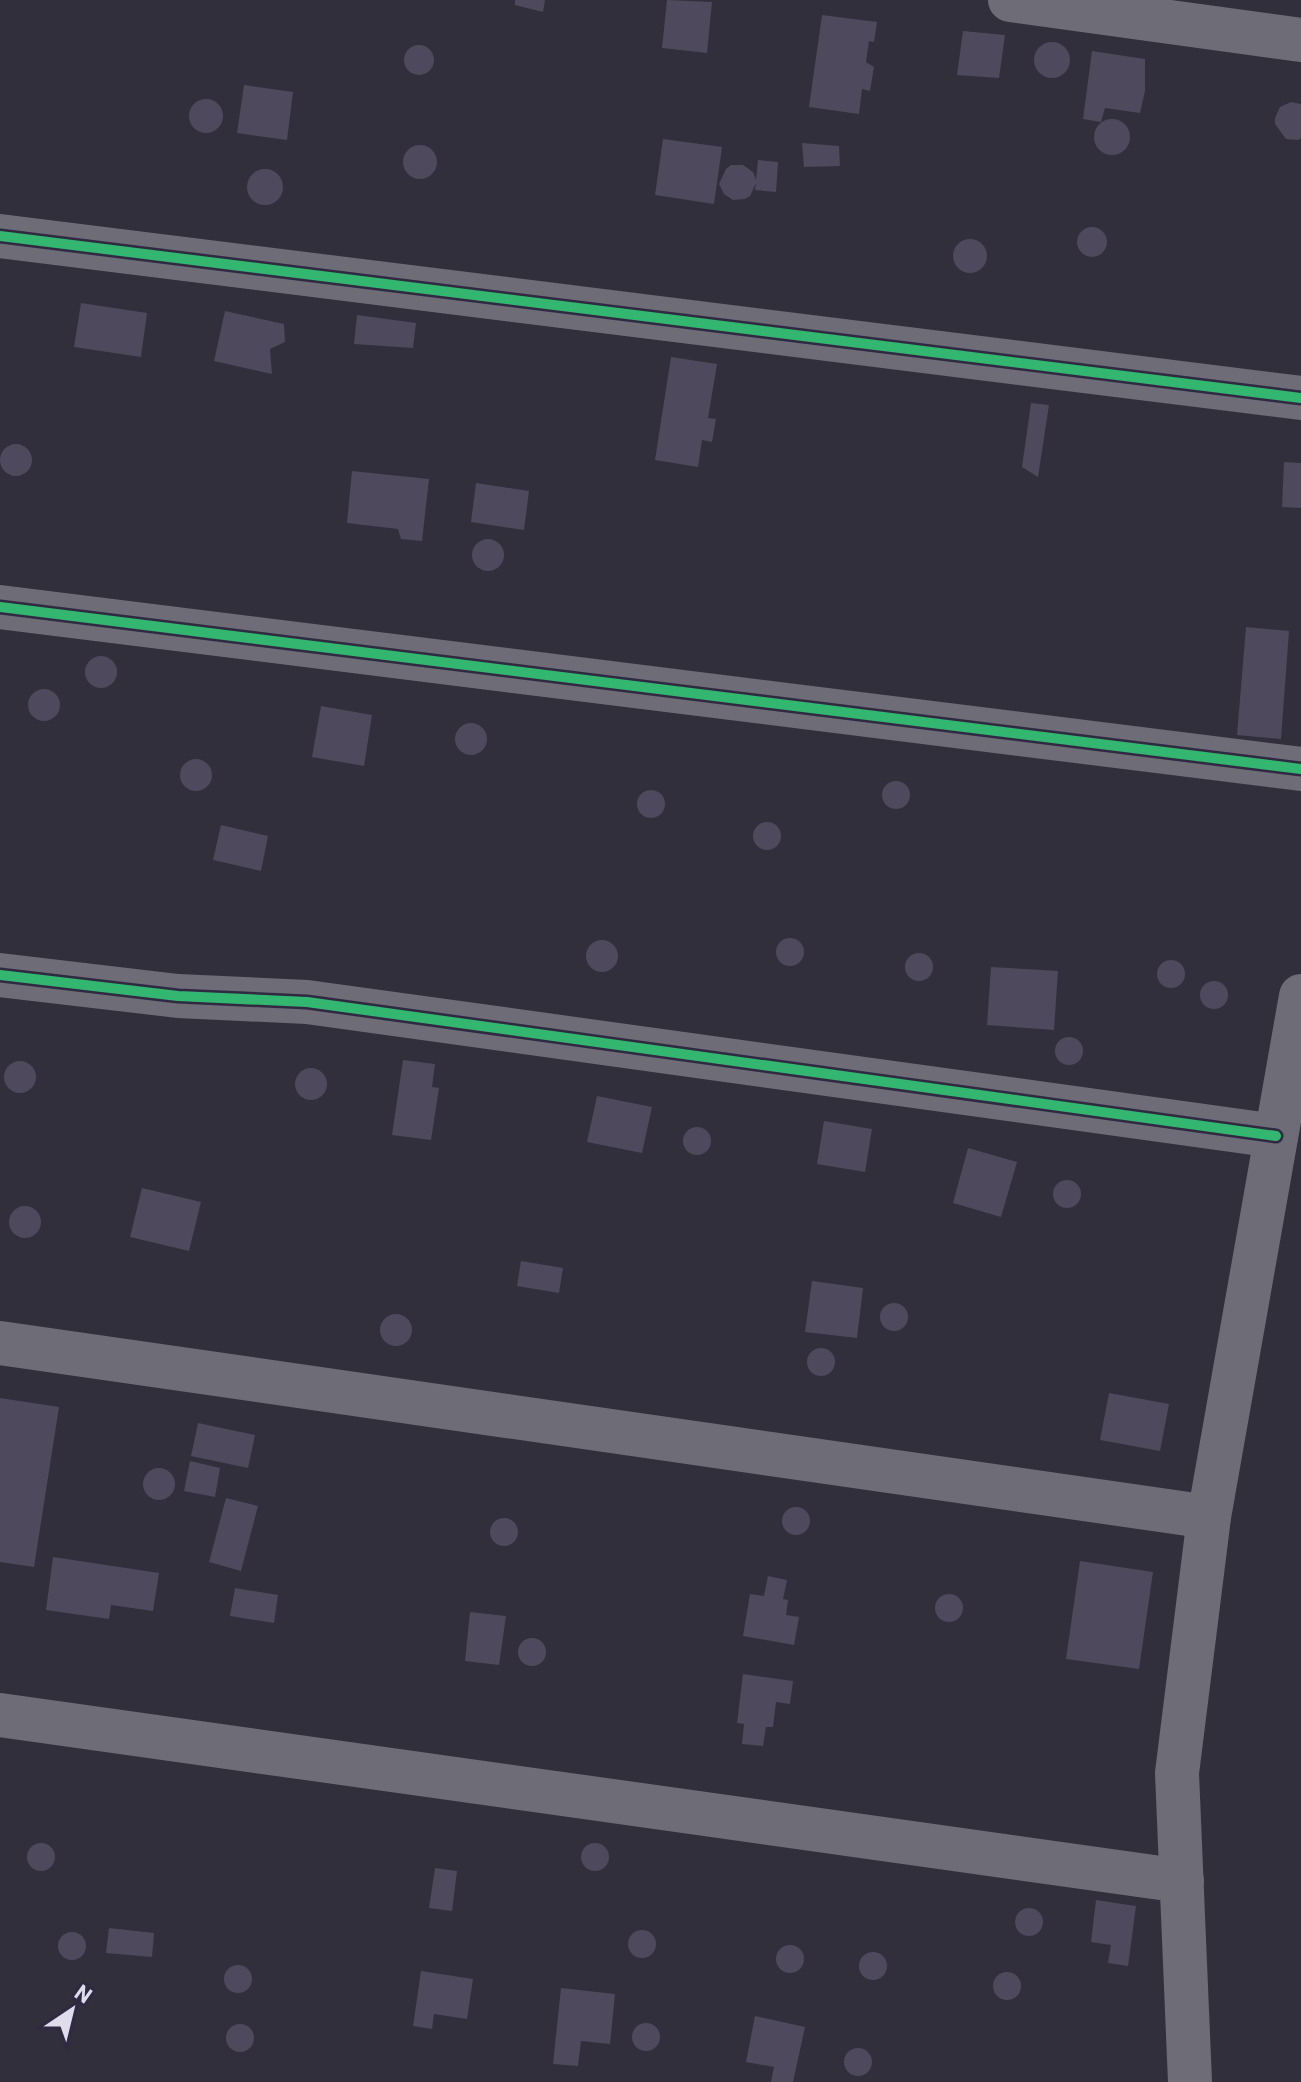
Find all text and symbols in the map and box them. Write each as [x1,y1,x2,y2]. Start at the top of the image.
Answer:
north arrow [32,1970,112,2050]
text: N [71,1978,97,2008]

